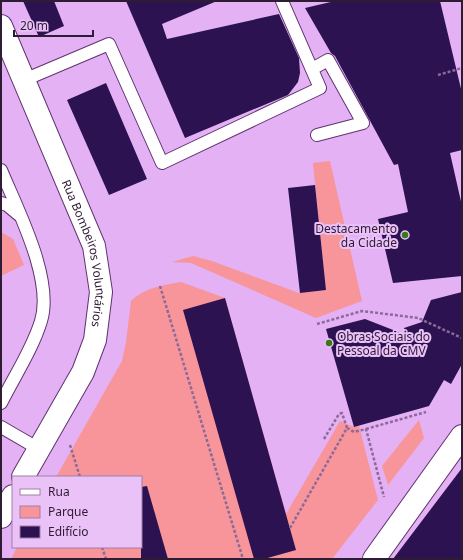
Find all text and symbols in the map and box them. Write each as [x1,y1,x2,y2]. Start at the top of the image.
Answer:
scale bar [14,12,93,38]
text: 20 m [20,17,48,34]
street label: Rua Bombeiros Voluntários [58,177,110,328]
place label: Destacamento da Cidade [315,220,397,251]
marker: Destacamento da Cidade [400,230,410,240]
place label: Obras Sociais do Pessoal da CMV [337,328,430,359]
marker: Obras Sociais do Pessoal da CMV [324,338,334,348]
legend [12,476,142,548]
text: Rua [48,483,70,500]
text: Parque [48,503,89,520]
text: Edifício [48,523,89,540]

